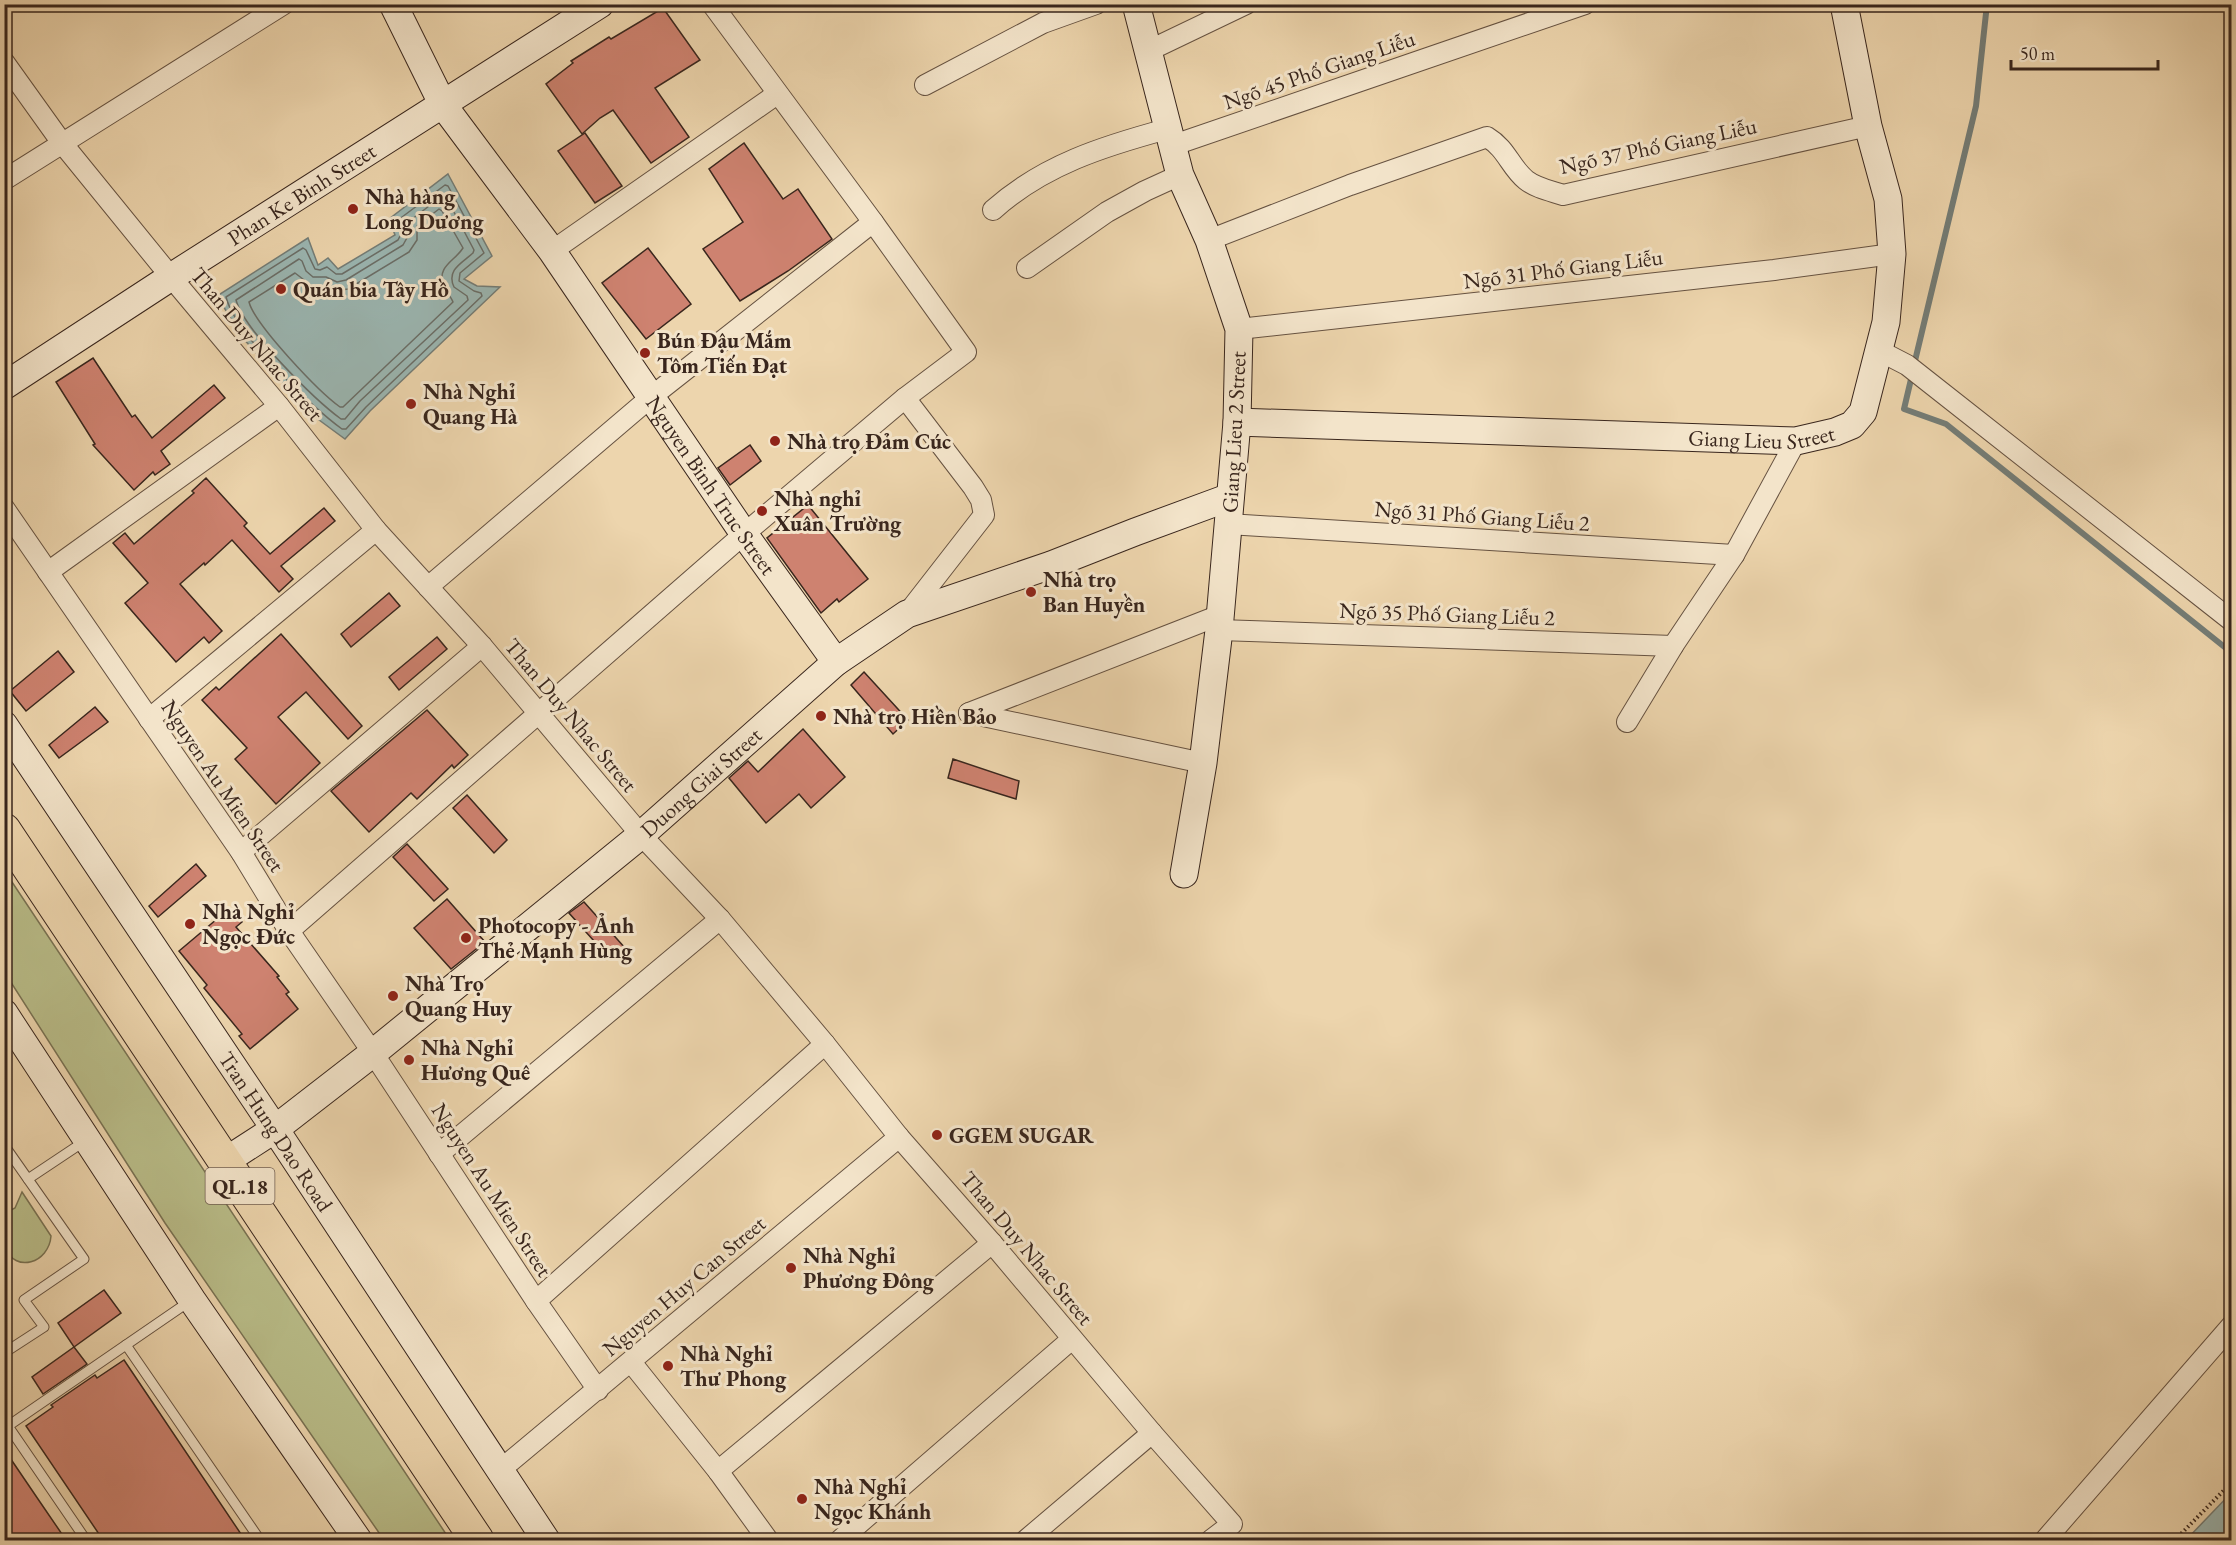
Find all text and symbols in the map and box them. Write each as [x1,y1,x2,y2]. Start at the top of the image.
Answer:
street label: Ngõ 45 Phố Giang Liễu [1219,23,1419,116]
scale bar [2011,33,2158,71]
text: 50 m [2020,42,2055,65]
street label: Ngõ 37 Phố Giang Liễu [1557,111,1760,181]
street label: Phan Ke Binh Street [222,136,381,252]
place label: Nhà hàng Long Dương [365,182,484,236]
marker: Nhà hàng Long Dương [346,202,360,216]
street label: Ngõ 31 Phố Giang Liễu [1462,242,1665,296]
street label: Than Duy Nhac Street [184,261,330,427]
place label: Quán bia Tây Hồ [293,275,449,304]
marker: Quán bia Tây Hồ [274,282,288,296]
place label: Bún Đậu Mắm Tôm Tiến Đạt [657,326,792,380]
marker: Bún Đậu Mắm Tôm Tiến Đạt [638,346,652,360]
street label: Giang Lieu 2 Street [1215,350,1253,514]
place label: Nhà Nghỉ Quang Hà [423,377,518,431]
street label: Nguyen Binh Truc Street [640,390,783,581]
marker: Nhà Nghỉ Quang Hà [404,397,418,411]
street label: Giang Lieu Street [1688,418,1838,456]
place label: Nhà trọ Đảm Cúc [787,427,951,456]
marker: Nhà trọ Đảm Cúc [768,434,782,448]
place label: Nhà nghỉ Xuân Trường [773,484,902,538]
street label: Ngõ 31 Phố Giang Liễu 2 [1373,494,1591,538]
marker: Nhà nghỉ Xuân Trường [755,504,769,518]
place label: Nhà trọ Ban Huyền [1043,565,1146,619]
marker: Nhà trọ Ban Huyền [1024,585,1038,599]
street label: Ngõ 35 Phố Giang Liễu 2 [1339,596,1556,632]
street label: Than Duy Nhac Street [498,632,644,798]
street label: Nguyen Au Mien Street [155,694,291,878]
place label: Nhà trọ Hiền Bảo [833,702,997,731]
marker: Nhà trọ Hiền Bảo [814,709,828,723]
street label: Duong Giai Street [634,720,768,844]
place label: Nhà Nghỉ Ngọc Đức [202,897,295,951]
place label: Photocopy - Ảnh Thẻ Mạnh Hùng [478,911,634,965]
marker: Nhà Nghỉ Ngọc Đức [183,917,197,931]
marker: Photocopy - Ảnh Thẻ Mạnh Hùng [459,931,473,945]
place label: Nhà Trọ Quang Huy [405,969,513,1023]
marker: Nhà Trọ Quang Huy [386,989,400,1003]
place label: Nhà Nghỉ Hương Quê [421,1033,530,1087]
street label: Tran Hung Dao Road [212,1046,340,1218]
marker: Nhà Nghỉ Hương Quê [402,1053,416,1067]
street label: Nguyen Au Mien Street [425,1098,559,1283]
place label: GGEM SUGAR [949,1121,1094,1150]
marker: GGEM SUGAR [930,1128,944,1142]
street label: Than Duy Nhac Street [954,1165,1100,1331]
road number: QL.18 [206,1168,274,1204]
street label: Nguyen Huy Can Street [596,1209,772,1363]
place label: Nhà Nghỉ Phương Đông [803,1241,935,1295]
marker: Nhà Nghỉ Phương Đông [784,1261,798,1275]
place label: Nhà Nghỉ Thư Phong [680,1339,787,1393]
marker: Nhà Nghỉ Thư Phong [661,1359,675,1373]
place label: Nhà Nghỉ Ngọc Khánh [814,1472,931,1526]
marker: Nhà Nghỉ Ngọc Khánh [795,1492,809,1506]

